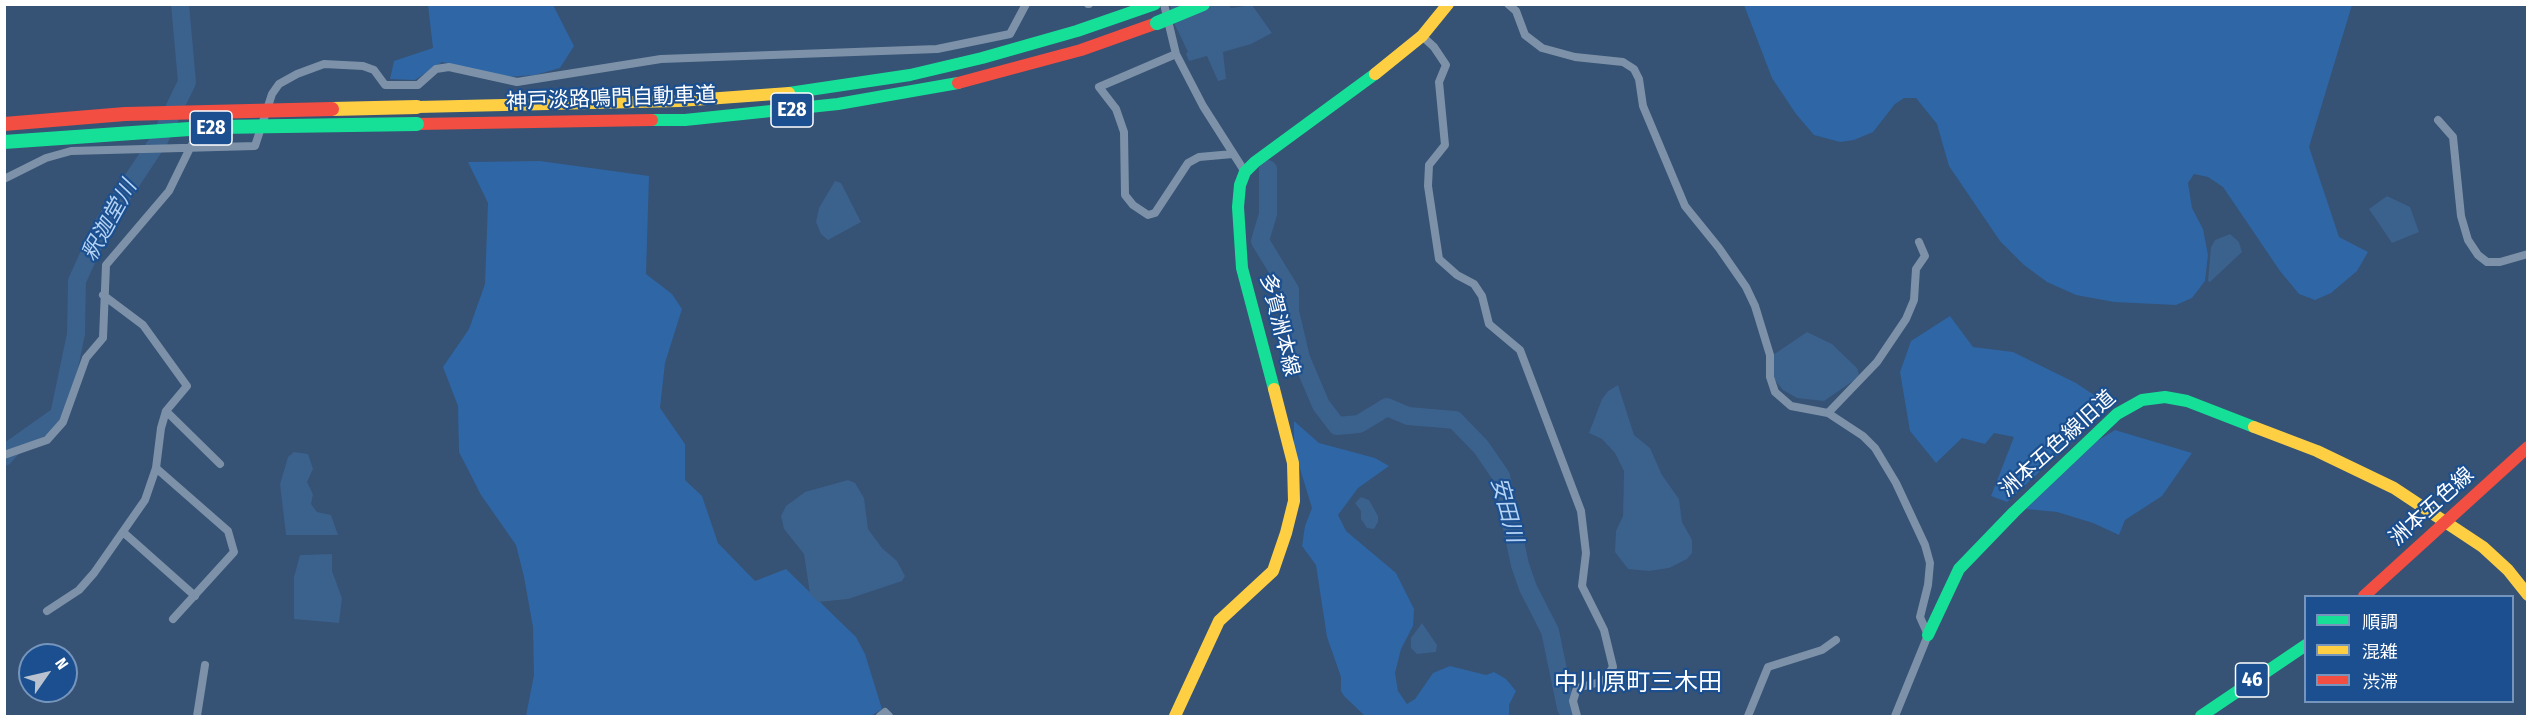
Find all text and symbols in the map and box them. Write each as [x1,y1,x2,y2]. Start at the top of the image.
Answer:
street label: 神戸淡路鳴門自動車道 [506,83,716,115]
road number: E28 [771,93,813,127]
road number: E28 [190,111,232,145]
water label: 釈迦堂川 [77,176,143,266]
street label: 多賀洲本線 [1254,271,1304,379]
street label: 洲本五色線旧道 [1995,385,2121,503]
street label: 洲本五色線 [2385,463,2479,551]
water label: 安田川 [1485,475,1527,545]
legend [2304,595,2514,703]
text: 順調 [2362,611,2398,633]
text: 混雑 [2362,641,2398,663]
north arrow [18,643,78,703]
text: N [51,654,72,673]
road number: 46 [2236,663,2268,697]
district label: 中川原町三木田 [1554,669,1722,697]
text: 渋滞 [2362,671,2398,693]

